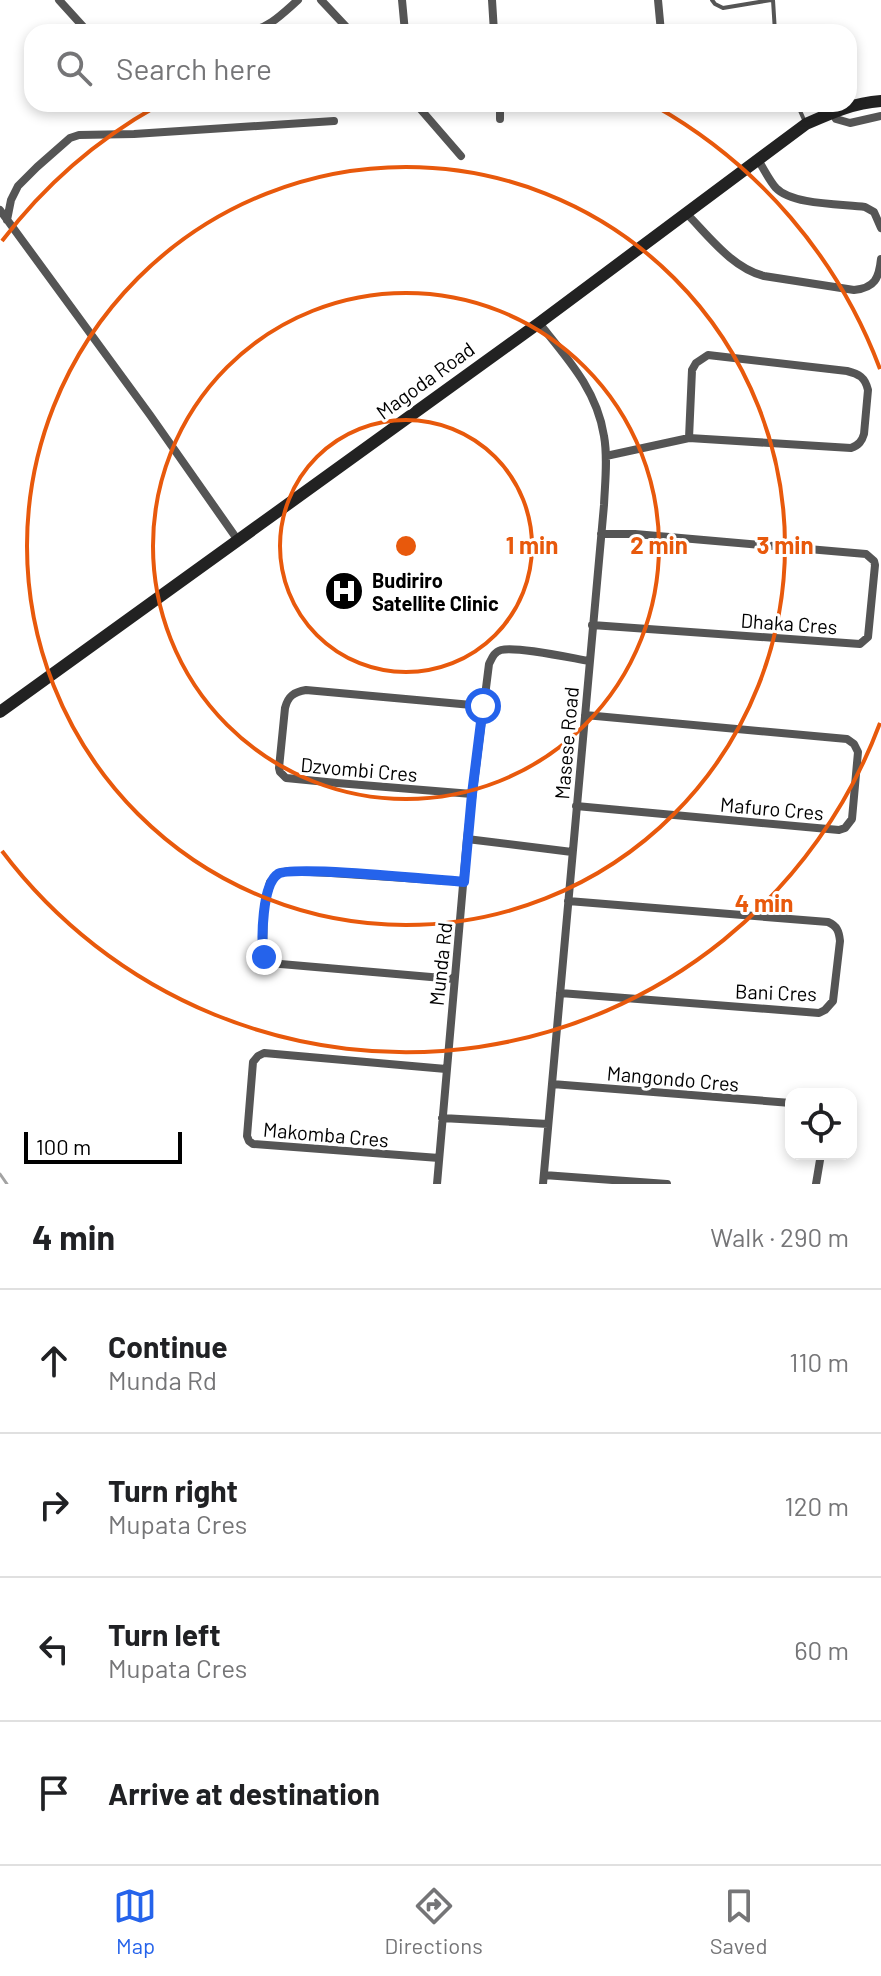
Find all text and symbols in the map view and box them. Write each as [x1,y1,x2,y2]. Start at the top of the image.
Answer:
search box [24,24,857,112]
icon: search [52,46,96,90]
text: Search here [116,50,272,86]
street label: Magoda Road [371,336,479,424]
text: 1 min [506,530,558,559]
text: 2 min [630,530,688,559]
text: 3 min [756,530,814,559]
centre of rings [392,532,420,560]
place label: Budiriro Satellite Clinic [372,568,499,615]
hospital icon: Budiriro Satellite Clinic [323,570,365,612]
street label: Dhaka Cres [740,608,838,638]
street label: Masese Road [549,686,583,800]
route start [465,688,501,724]
street label: Dzvombi Cres [300,752,418,786]
street label: Mafuro Cres [719,792,825,824]
text: 4 min [735,888,793,917]
street label: Munda Rd [424,921,456,1007]
route end [246,939,282,975]
street label: Bani Cres [735,979,817,1005]
street label: Mangondo Cres [606,1060,740,1096]
map controls [785,1088,857,1160]
button: locate [785,1088,857,1160]
street label: Makomba Cres [262,1117,390,1151]
scale bar [24,1128,182,1164]
text: 100 m [36,1133,91,1159]
text: 4 min [32,1216,115,1257]
text: Walk · 290 m [710,1221,849,1252]
text: Continue [108,1328,228,1364]
icon: ahead [32,1339,76,1383]
text: 110 m [789,1346,849,1377]
text: Munda Rd [108,1364,217,1395]
text: Turn right [108,1472,238,1508]
icon: right [32,1483,76,1527]
text: 120 m [785,1490,849,1521]
text: Mupata Cres [108,1508,247,1539]
text: Turn left [108,1616,221,1652]
icon: left [32,1627,76,1671]
text: 60 m [794,1634,849,1665]
text: Mupata Cres [108,1652,247,1683]
icon: arrive [32,1771,76,1815]
text: Arrive at destination [108,1775,380,1811]
tab: Map [113,1884,157,1958]
tab: Directions [384,1884,483,1958]
tab: Saved [710,1884,767,1958]

